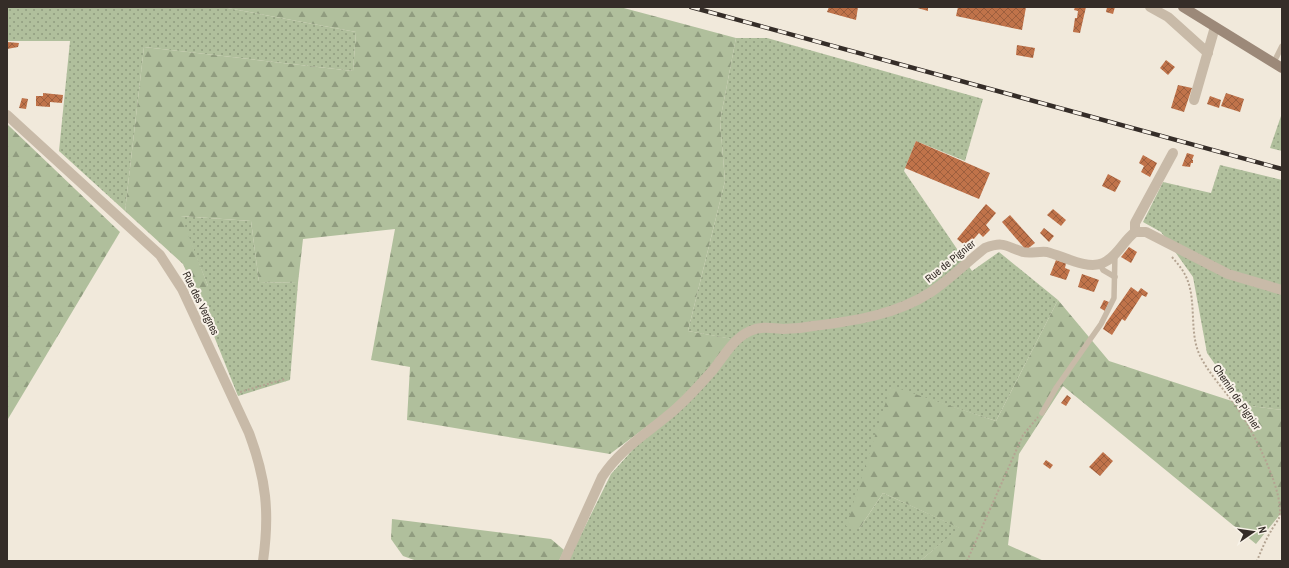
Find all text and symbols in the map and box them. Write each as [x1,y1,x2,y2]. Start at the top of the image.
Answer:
street label: Rue de Pignier [922,236,978,286]
street label: Rue des Vergnes [180,269,223,338]
street label: Chemin de Pignier [1210,362,1264,432]
north arrow [1233,512,1273,552]
text: N [1255,525,1270,534]

